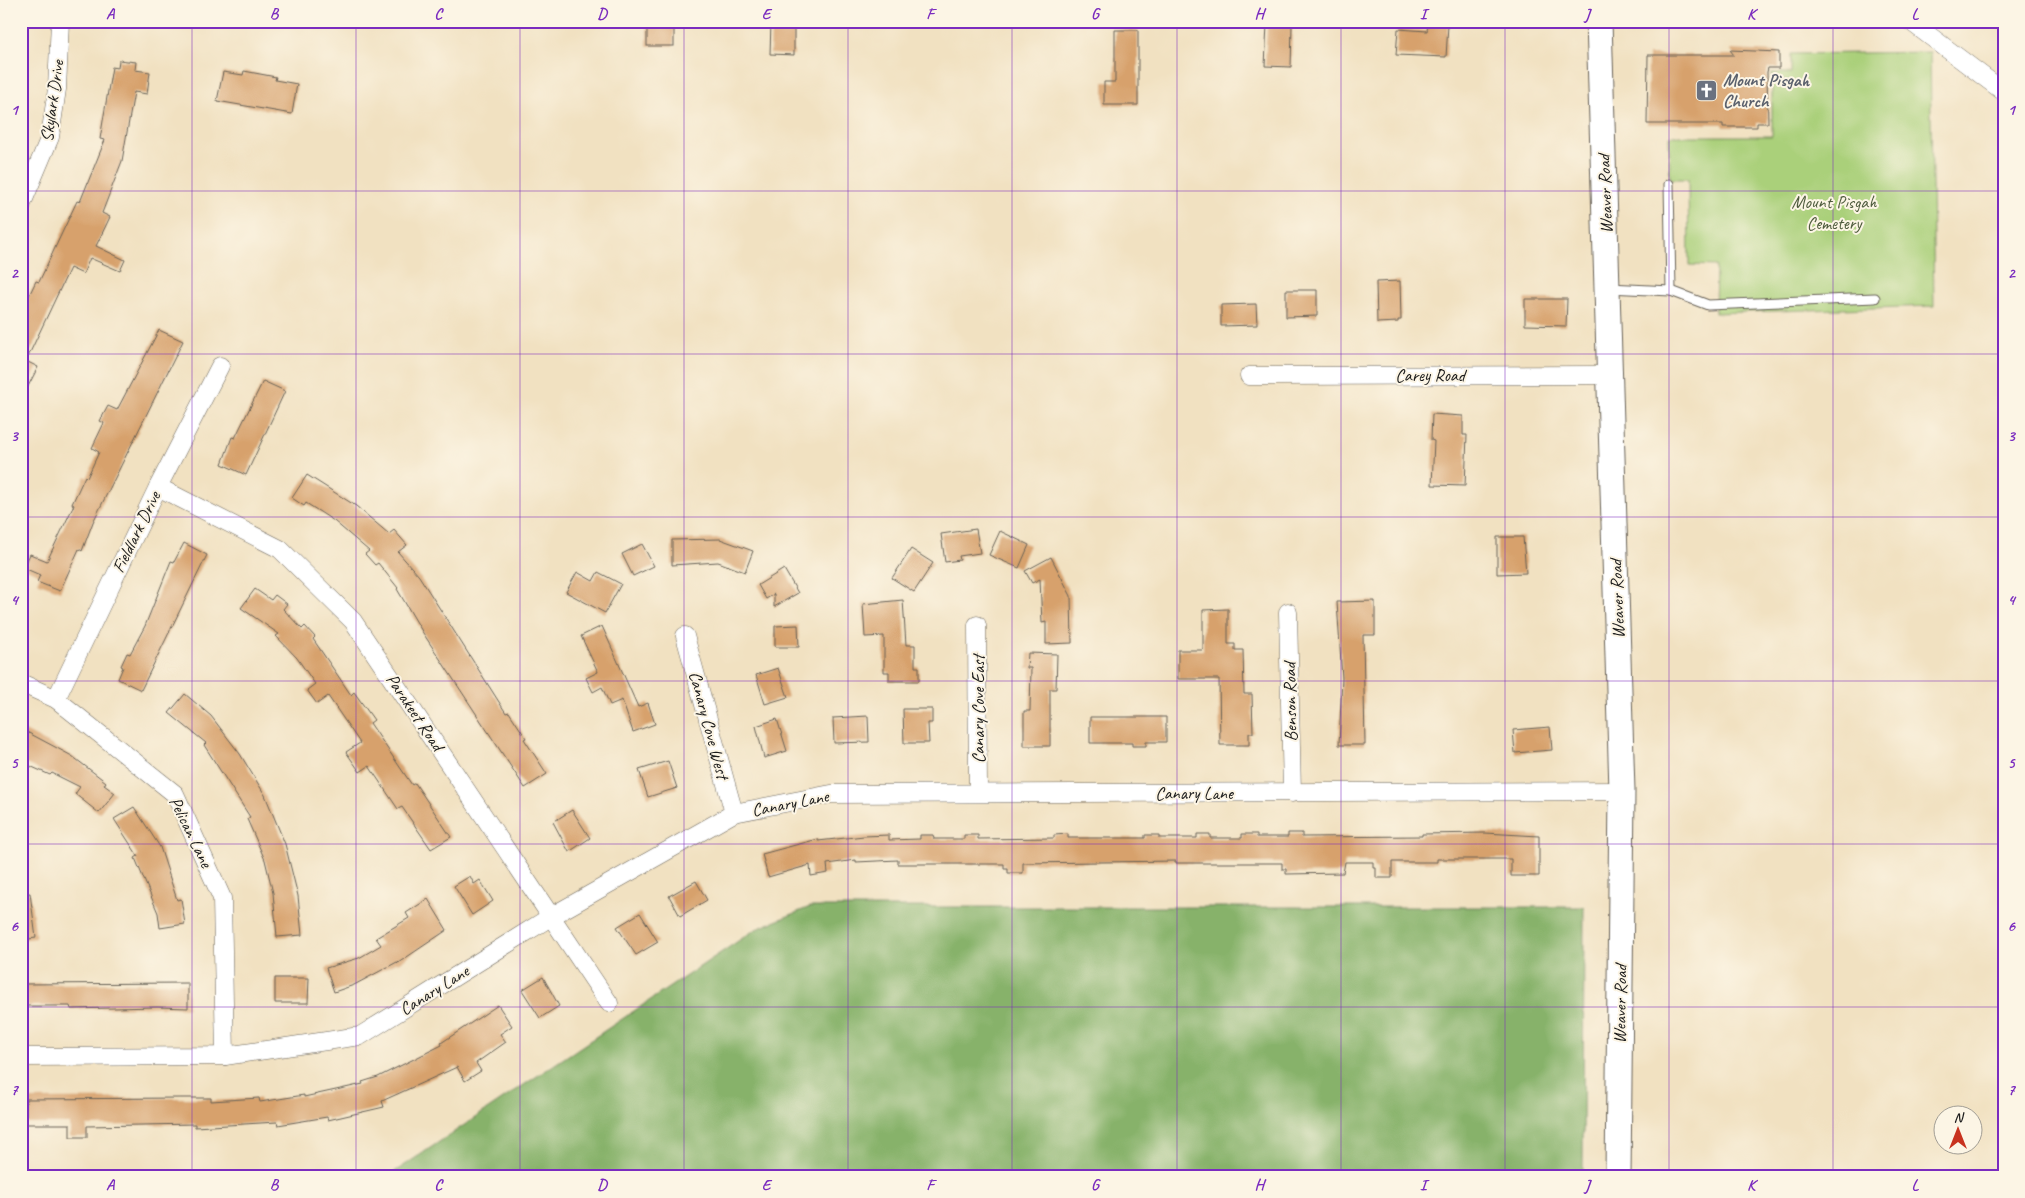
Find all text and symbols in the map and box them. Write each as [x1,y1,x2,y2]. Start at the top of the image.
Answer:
text: A [106,4,116,24]
text: B [270,4,280,24]
text: C [434,4,444,24]
text: D [597,4,608,24]
text: E [762,4,773,24]
text: F [926,4,937,24]
text: G [1091,4,1101,24]
text: H [1254,4,1266,24]
text: I [1420,4,1430,24]
text: J [1583,4,1592,24]
text: K [1747,4,1759,24]
text: L [1912,4,1920,24]
street label: Skylark Drive [35,58,69,143]
place label: Mount Pisgah Church [1723,69,1810,112]
church icon: Mount Pisgah Church [1695,78,1719,102]
text: 1 [10,100,19,120]
text: 1 [2007,100,2016,120]
street label: Weaver Road [1593,151,1617,234]
park label: Mount Pisgah Cemetery [1792,191,1877,234]
text: 2 [10,263,19,283]
text: 2 [2007,263,2016,283]
street label: Carey Road [1395,364,1468,386]
text: 3 [10,426,19,446]
text: 3 [2007,426,2016,446]
street label: Fieldlark Drive [107,487,166,576]
street label: Weaver Road [1605,556,1629,639]
text: 4 [10,590,19,610]
text: 4 [2007,590,2016,610]
street label: Canary Cove East [967,652,989,763]
street label: Benson Road [1278,659,1302,742]
street label: Parakeet Road [381,669,450,757]
street label: Canary Cove West [684,669,735,784]
text: 5 [11,753,20,773]
text: 5 [2008,753,2017,773]
street label: Canary Lane [1155,782,1234,804]
street label: Canary Lane [750,785,831,821]
street label: Pelican Lane [164,793,218,872]
text: 6 [10,916,19,936]
text: 6 [2007,916,2016,936]
street label: Canary Lane [395,959,474,1020]
street label: Weaver Road [1608,961,1632,1044]
text: 7 [10,1080,19,1100]
text: 7 [2007,1080,2016,1100]
north arrow [1932,1106,1982,1156]
text: N [1954,1109,1965,1126]
text: A [106,1175,116,1195]
text: B [270,1175,280,1195]
text: C [434,1175,444,1195]
text: D [597,1175,608,1195]
text: E [762,1175,773,1195]
text: F [926,1175,937,1195]
text: G [1091,1175,1101,1195]
text: H [1254,1175,1266,1195]
text: I [1420,1175,1430,1195]
text: J [1583,1175,1592,1195]
text: K [1747,1175,1759,1195]
text: L [1912,1175,1920,1195]

